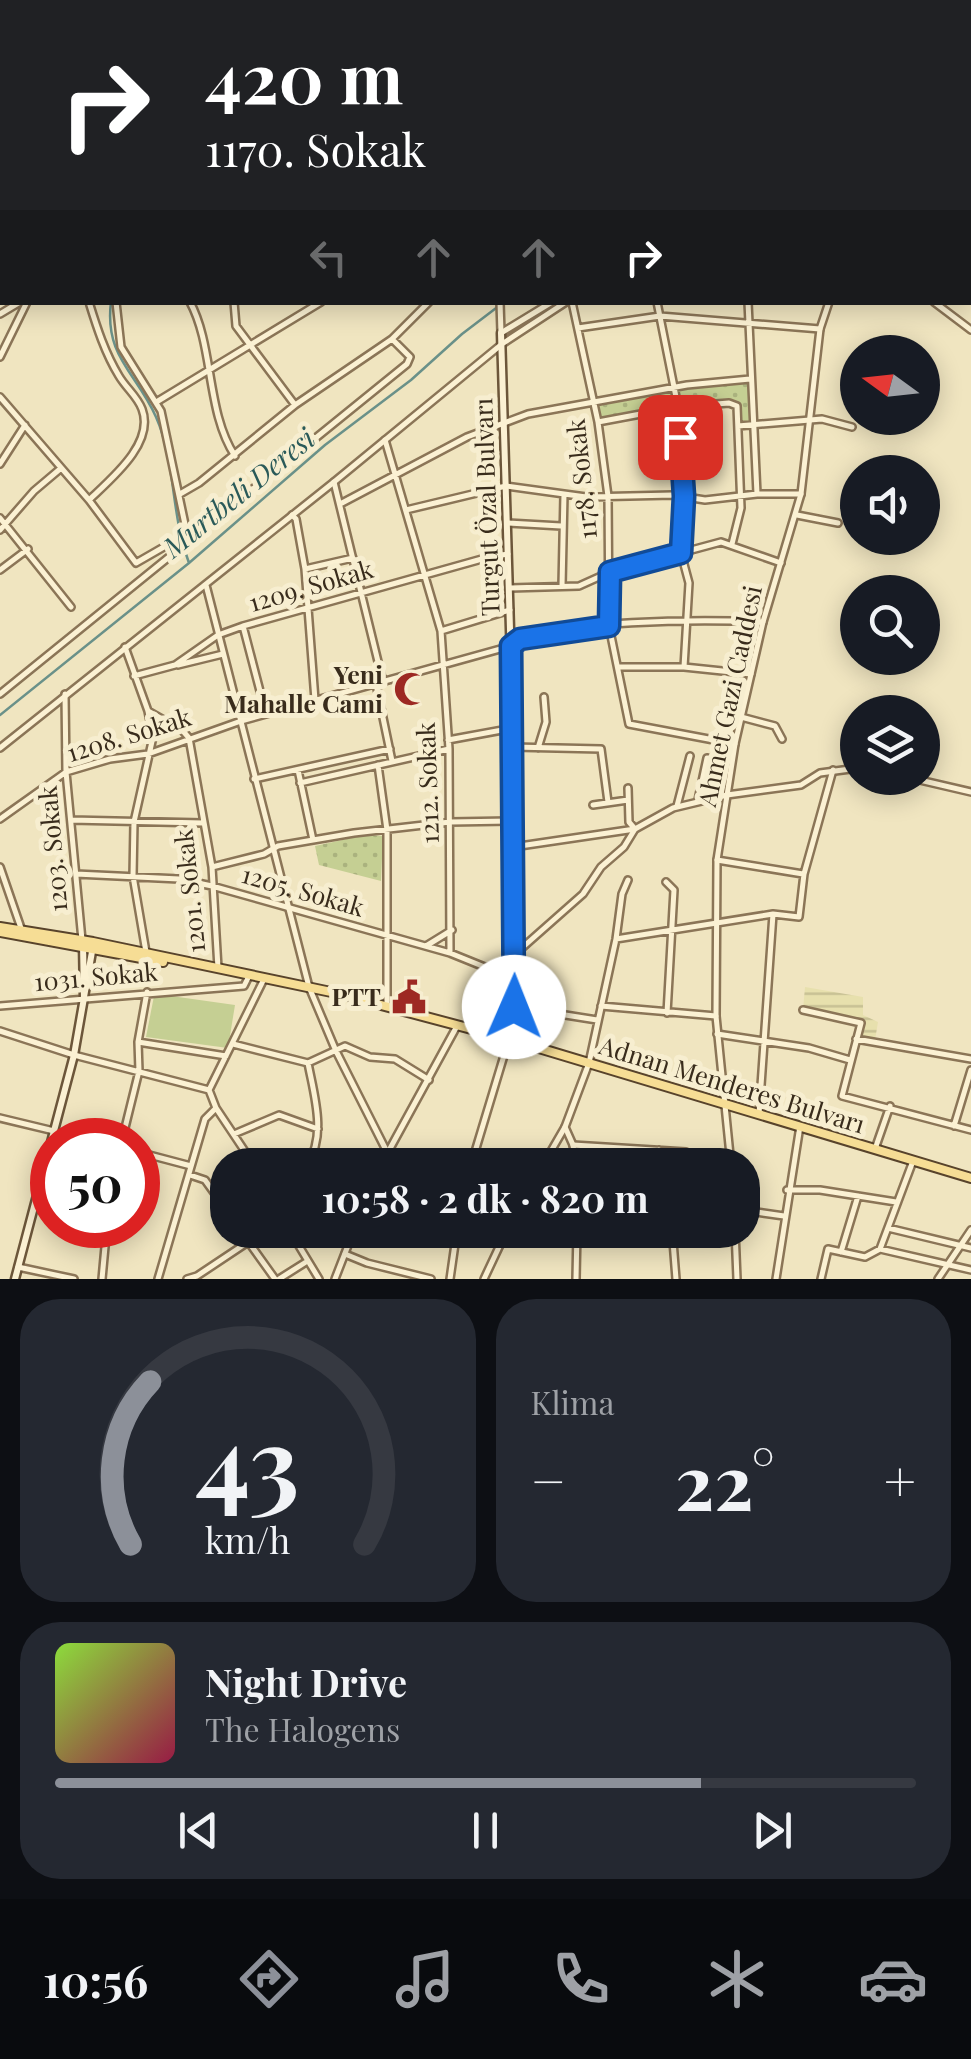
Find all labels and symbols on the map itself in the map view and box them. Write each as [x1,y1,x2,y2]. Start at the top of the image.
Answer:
north arrow [840,335,940,435]
pin [638,395,723,480]
street label: Turgut Özal Bulvarı [465,397,506,617]
street label: 1178. Sokak [558,417,603,541]
water label: Murtbeli Deresi [154,419,322,565]
street label: 1209. Sokak [244,551,377,618]
street label: Ahmet Gazi Caddesi [689,582,768,810]
place label: Yeni Mahalle Cami [224,657,383,719]
mosque icon: Yeni Mahalle Cami [392,670,430,708]
street label: 1208. Sokak [62,699,195,768]
street label: 1212. Sokak [408,721,445,844]
street label: 1203. Sokak [30,784,73,914]
street label: 1201. Sokak [166,827,211,955]
street label: 1205. Sokak [238,856,369,923]
street label: 1031. Sokak [33,954,159,997]
position arrow [462,955,566,1059]
public building icon: PTT [390,978,428,1016]
place label: PTT [332,979,381,1012]
street label: Adnan Menderes Bulvarı [595,1027,869,1140]
speed limit sign: 50 [30,1118,160,1248]

